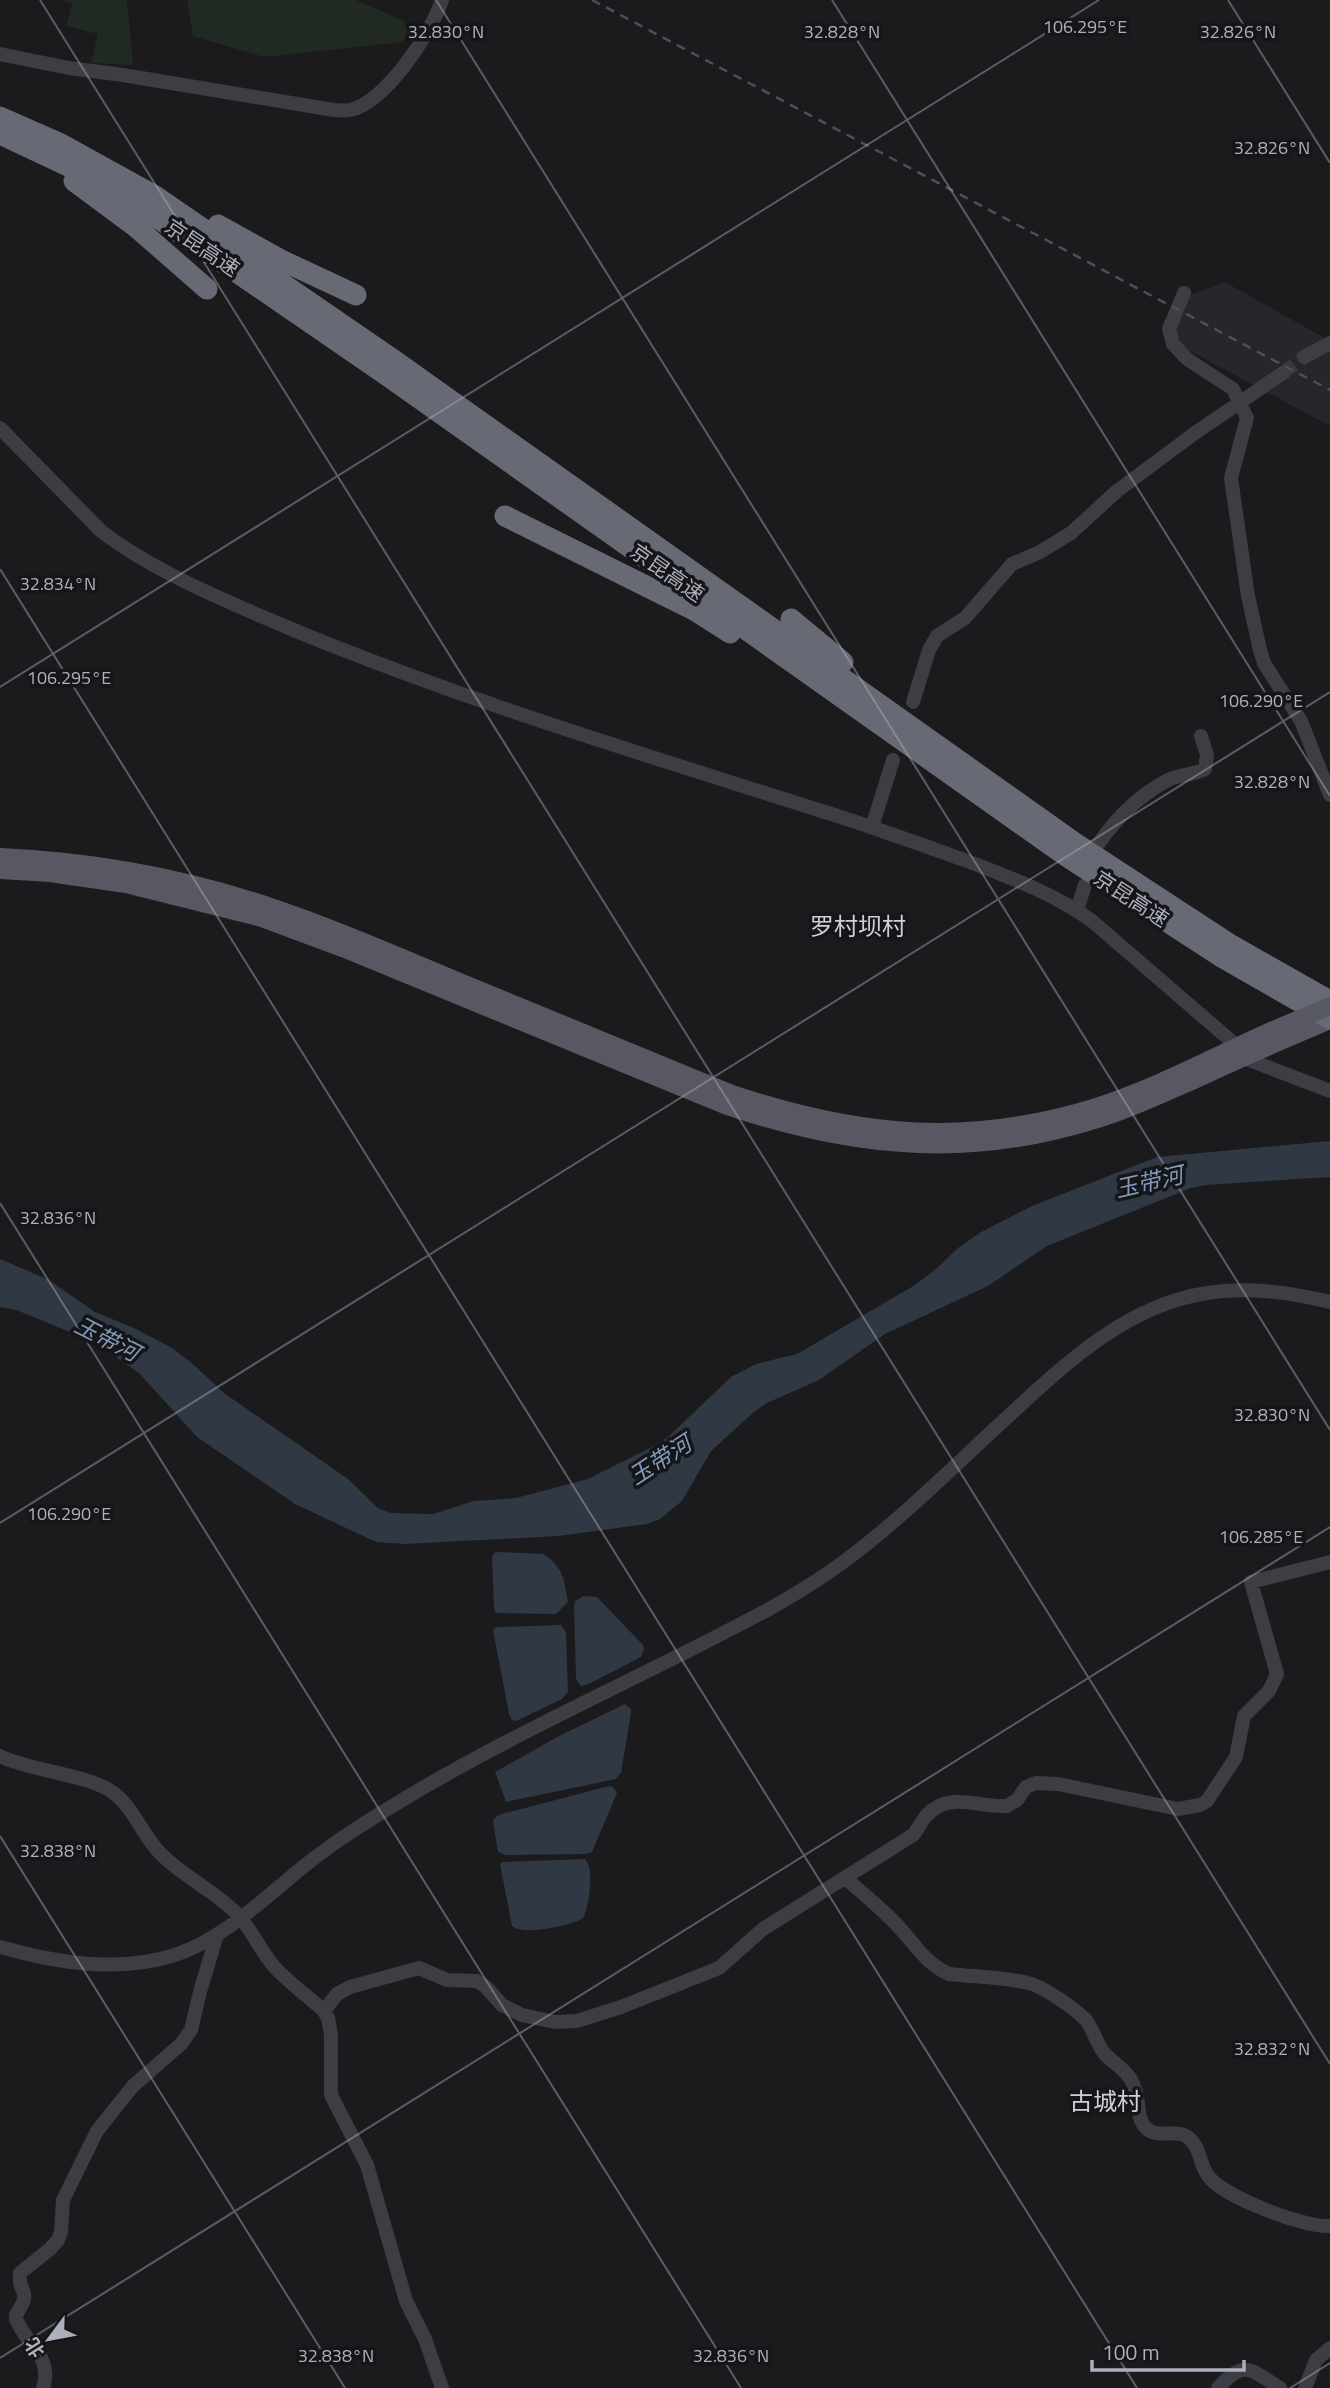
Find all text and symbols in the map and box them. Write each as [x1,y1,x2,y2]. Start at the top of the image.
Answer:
text: 106.295°E [1043,13,1127,40]
text: 32.830°N [408,18,484,45]
text: 32.828°N [804,18,880,45]
text: 32.826°N [1200,18,1276,45]
text: 32.826°N [1234,134,1310,161]
street label: 京昆高速 [159,210,246,284]
street label: 京昆高速 [624,535,711,609]
text: 32.834°N [20,570,96,597]
text: 106.295°E [27,664,111,691]
text: 106.290°E [1219,687,1303,714]
text: 32.828°N [1234,768,1310,795]
street label: 京昆高速 [1088,862,1175,934]
district label: 罗村坝村 [810,908,906,944]
water label: 玉带河 [1111,1156,1190,1206]
text: 32.836°N [20,1204,96,1231]
water label: 玉带河 [69,1307,149,1372]
text: 32.830°N [1234,1401,1310,1428]
water label: 玉带河 [621,1424,702,1493]
text: 106.290°E [27,1500,111,1527]
text: 106.285°E [1219,1523,1303,1550]
text: 32.838°N [20,1837,96,1864]
text: 32.832°N [1234,2035,1310,2062]
district label: 古城村 [1069,2083,1141,2119]
north arrow [14,2304,84,2374]
scale bar [1092,2328,1244,2372]
text: 北 [17,2333,51,2364]
text: 100 m [1102,2336,1159,2368]
text: 32.838°N [298,2342,374,2369]
text: 32.836°N [693,2342,769,2369]

